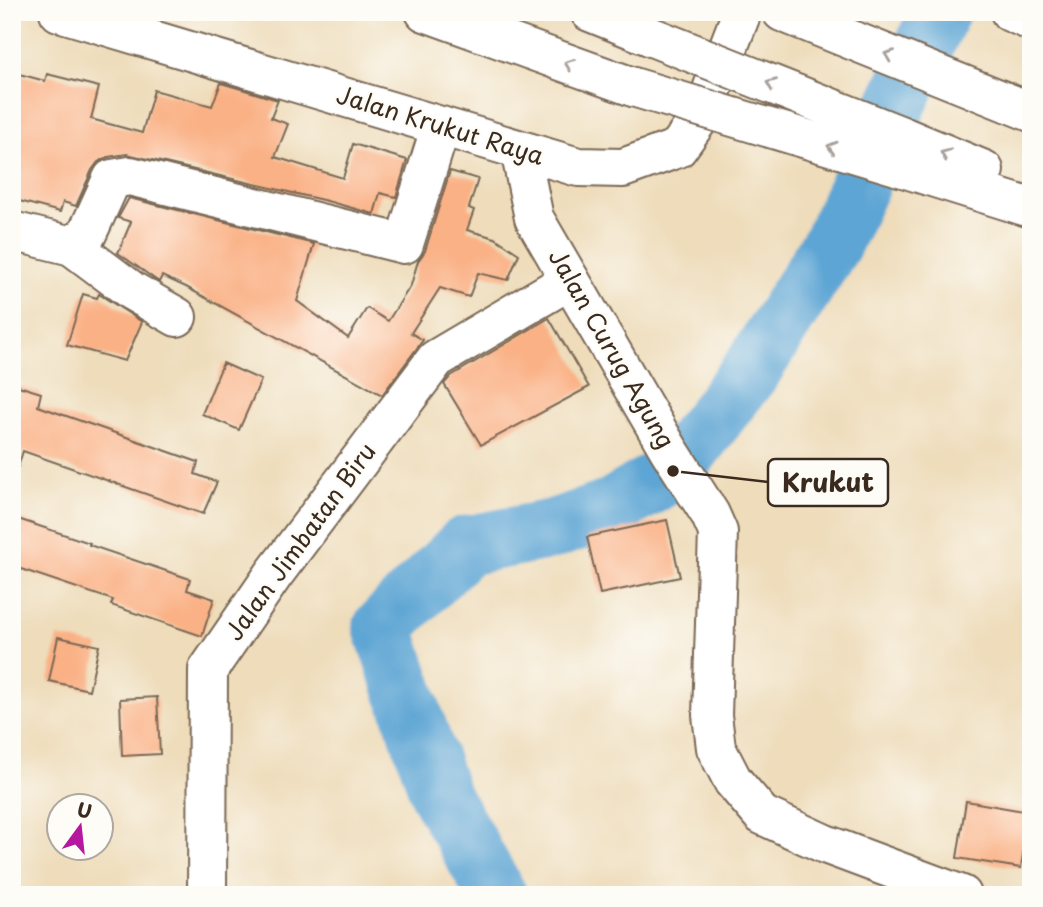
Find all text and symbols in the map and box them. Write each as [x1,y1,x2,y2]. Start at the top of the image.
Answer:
one-way arrow [884,50,896,64]
one-way arrow [563,58,575,72]
street label: Jalan Krukut Raya [332,75,549,173]
one-way arrow [765,78,777,92]
one-way arrow [826,140,838,155]
one-way arrow [940,149,952,163]
street label: Jalan Curug Agung [541,241,685,455]
street label: Jalan Jimbatan Biru [215,435,384,647]
callout: Krukut [768,459,888,506]
text: Krukut [782,462,874,501]
north arrow [46,792,116,862]
text: U [74,794,95,825]

